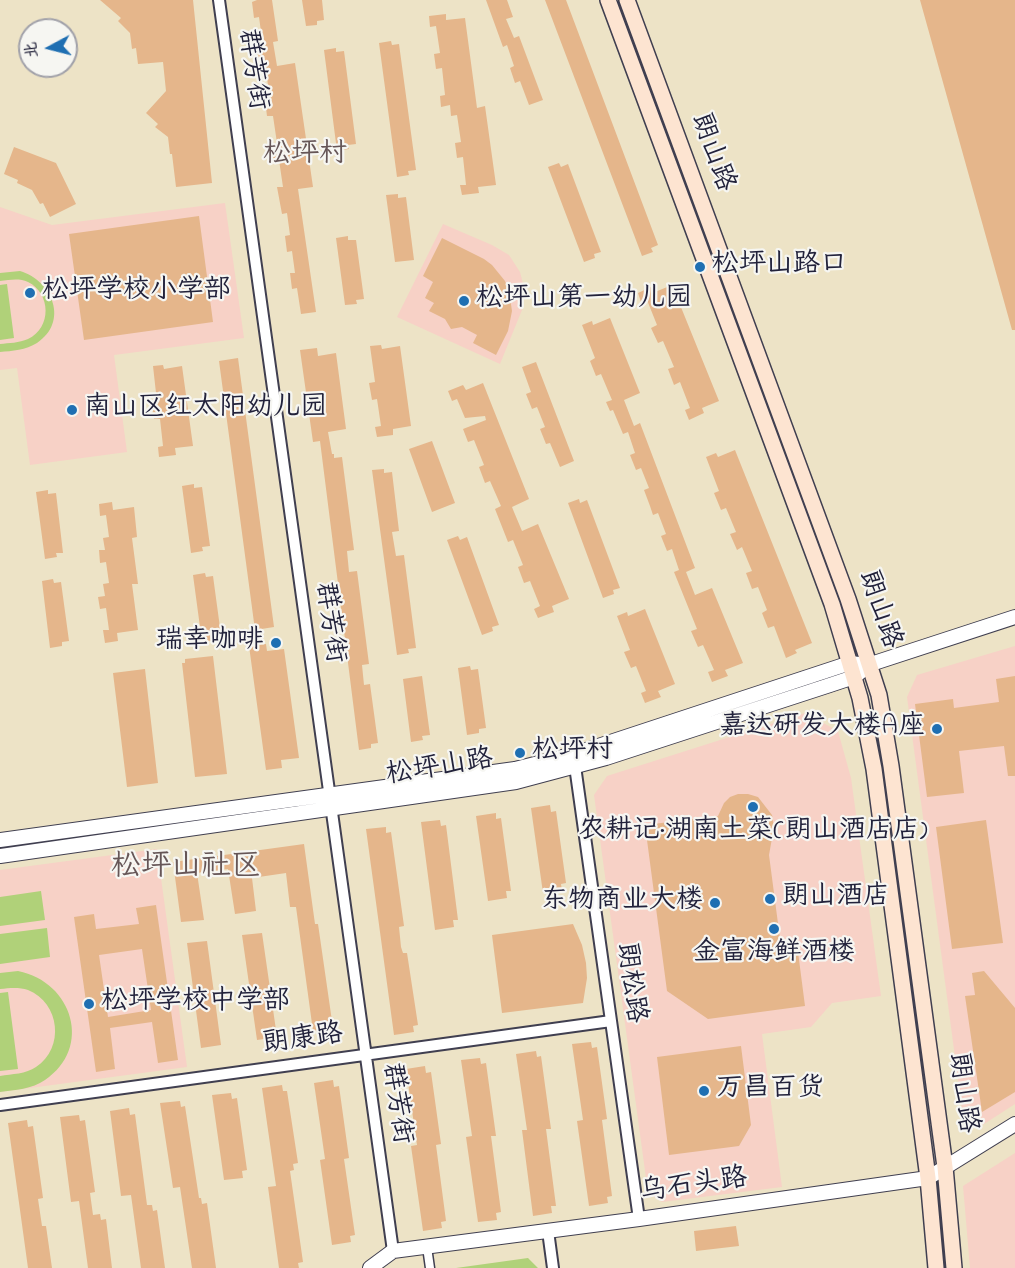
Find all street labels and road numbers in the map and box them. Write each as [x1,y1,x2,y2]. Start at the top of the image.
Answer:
street label: 群芳街 [229,28,273,112]
street label: 朗山路 [682,109,740,197]
street label: 朗山路 [849,566,907,654]
street label: 群芳街 [306,581,350,665]
street label: 松坪山路 [384,745,496,793]
street label: 朗松路 [607,941,651,1025]
street label: 朗康路 [261,1019,345,1063]
street label: 朗山路 [939,1051,983,1135]
street label: 群芳街 [373,1062,417,1146]
street label: 乌石头路 [638,1163,750,1211]

